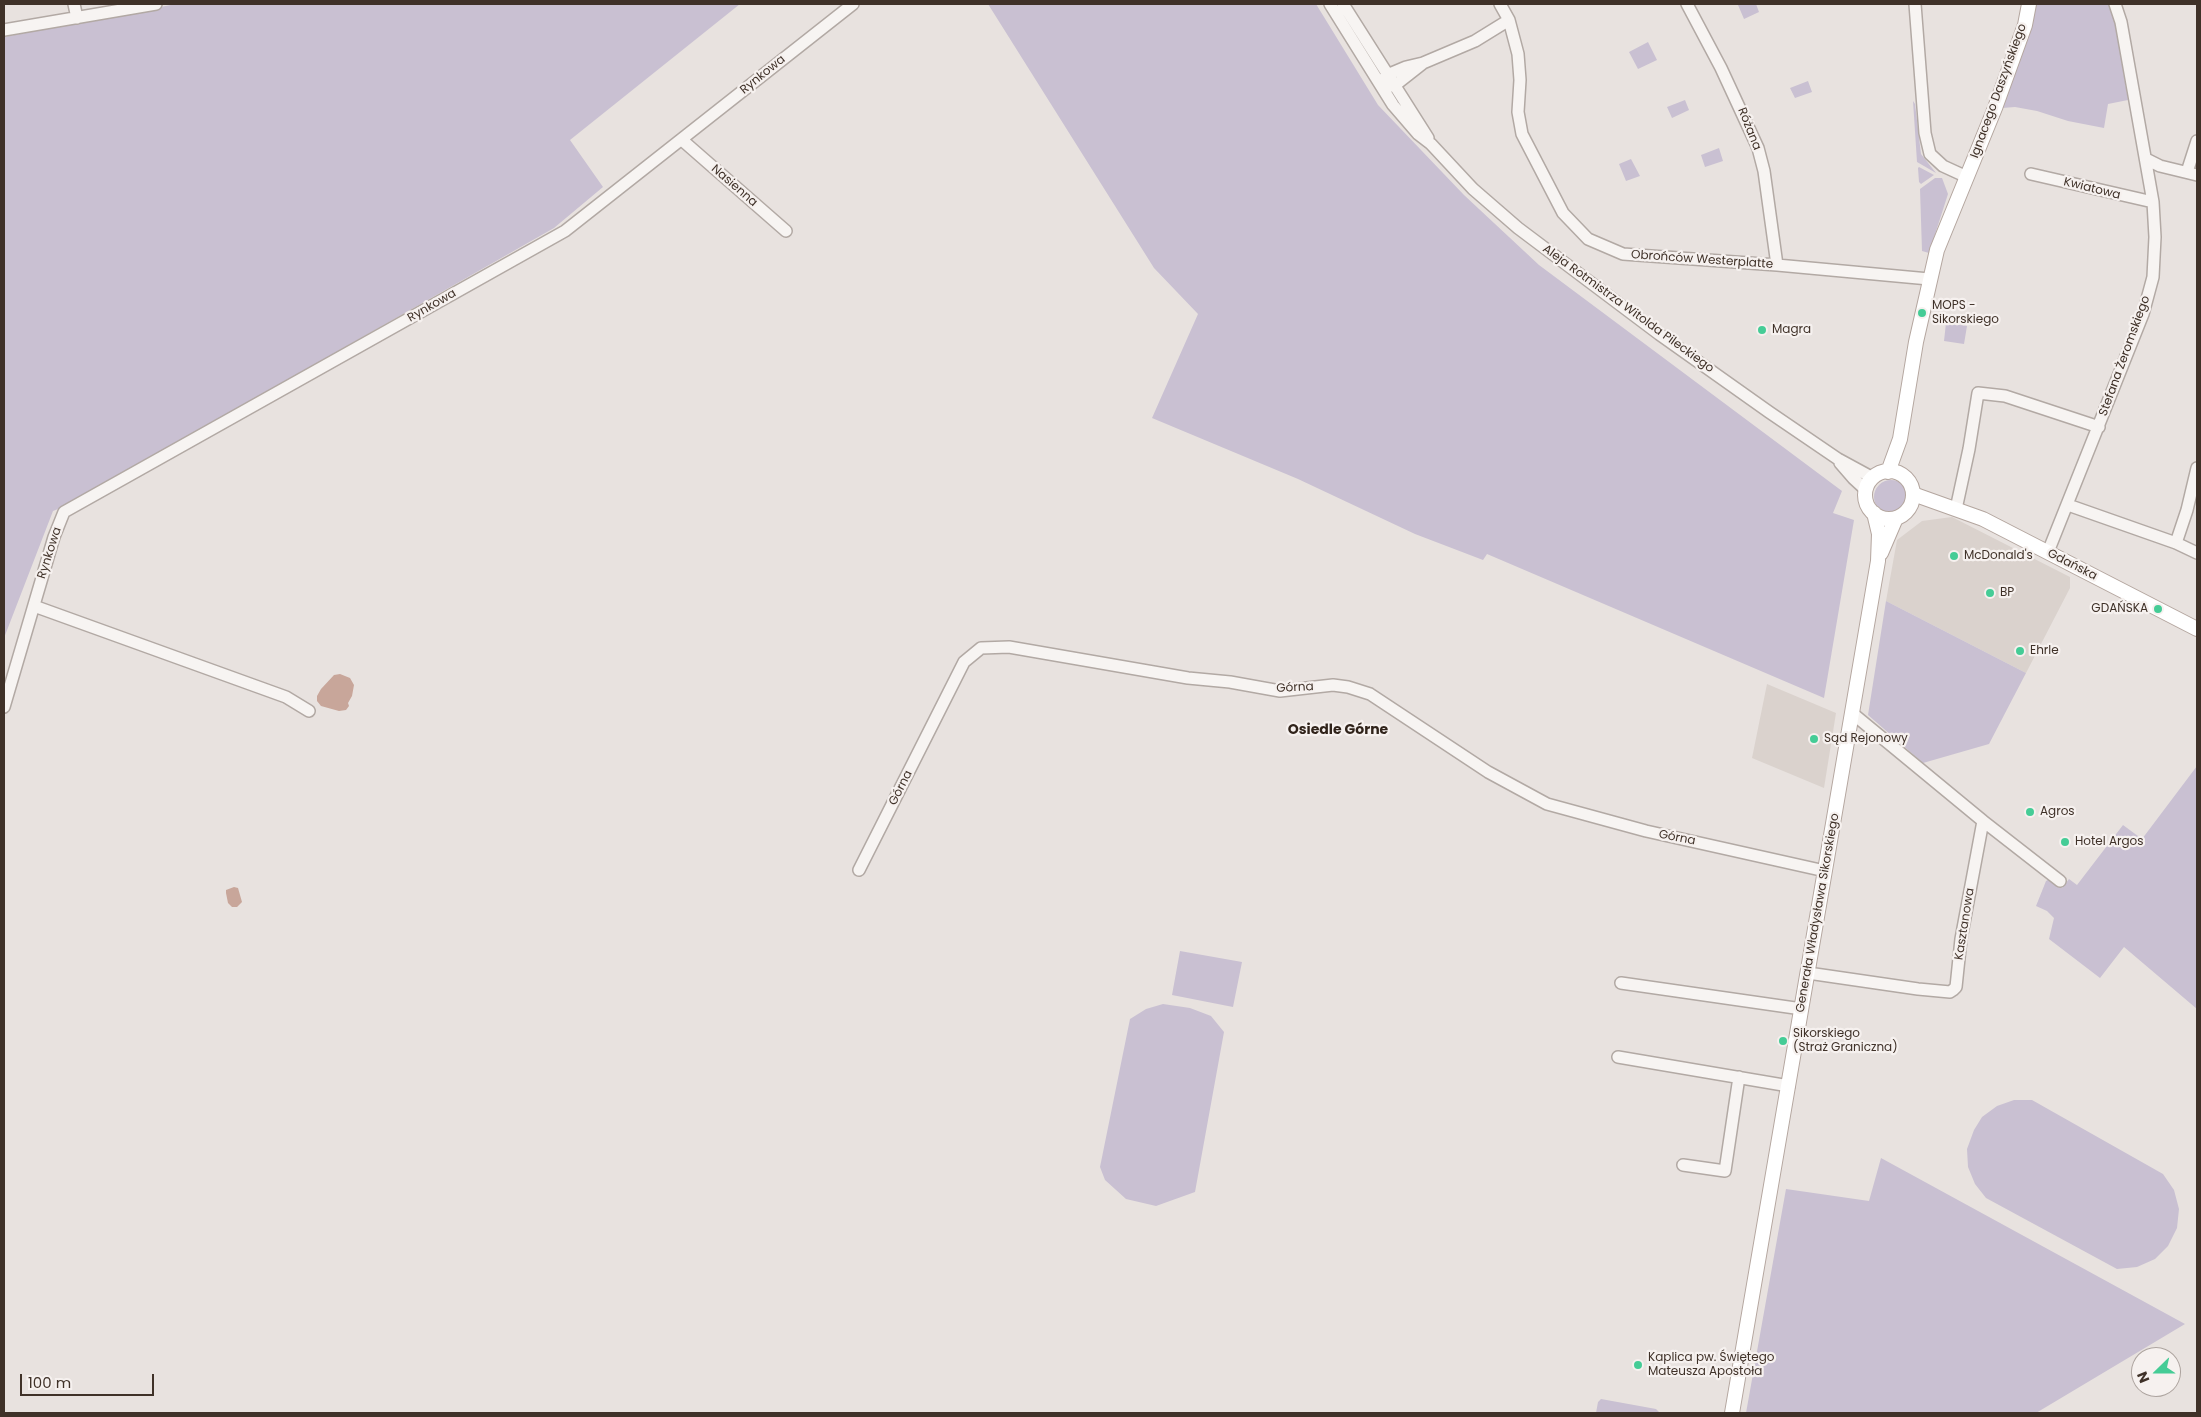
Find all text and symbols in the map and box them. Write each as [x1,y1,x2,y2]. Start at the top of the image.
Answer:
street label: Ignacego Daszyńskiego [1968,22,2030,160]
street label: Rynkowa [738,53,788,97]
street label: Różana [1734,106,1764,152]
street label: Nasienna [708,162,760,210]
street label: Kwiatowa [2062,175,2122,203]
street label: Aleja Rotmistrza Witolda Pileckiego [1539,242,1717,376]
street label: Obrońców Westerplatte [1630,248,1774,272]
street label: Rynkowa [405,286,459,326]
street label: Stefana Żeromskiego [2097,294,2153,418]
place label: MOPS - Sikorskiego [1932,299,1999,327]
marker: MOPS - Sikorskiego [1916,307,1928,319]
place label: Magra [1772,323,1811,337]
marker: Magra [1756,324,1768,336]
street label: Rynkowa [35,525,65,581]
street label: Gdańska [2045,546,2099,584]
place label: McDonald's [1964,549,2033,563]
marker: McDonald's [1948,550,1960,562]
place label: BP [2000,586,2014,600]
marker: BP [1984,587,1996,599]
place label: GDAŃSKA [2091,602,2148,616]
marker: GDAŃSKA [2152,603,2164,615]
place label: Ehrle [2030,644,2059,658]
marker: Ehrle [2014,645,2026,657]
street label: Górna [1276,680,1314,696]
district label: Osiedle Górne [1288,722,1388,738]
place label: Sąd Rejonowy [1824,732,1908,746]
marker: Sąd Rejonowy [1808,733,1820,745]
street label: Górna [886,768,916,808]
place label: Agros [2040,805,2075,819]
marker: Agros [2024,806,2036,818]
street label: Generała Władysława Sikorskiego [1793,812,1843,1014]
street label: Górna [1657,827,1697,849]
place label: Hotel Argos [2075,835,2144,849]
marker: Hotel Argos [2059,836,2071,848]
street label: Kasztanowa [1952,887,1978,961]
place label: Sikorskiego (Straż Graniczna) [1793,1027,1898,1055]
marker: Sikorskiego (Straż Graniczna) [1777,1035,1789,1047]
north arrow [2131,1347,2181,1397]
place label: Kaplica pw. Świętego Mateusza Apostoła [1648,1351,1774,1379]
marker: Kaplica pw. Świętego Mateusza Apostoła [1632,1359,1644,1371]
scale bar [22,1364,156,1396]
text: N [2132,1369,2154,1386]
text: 100 m [28,1372,71,1393]

